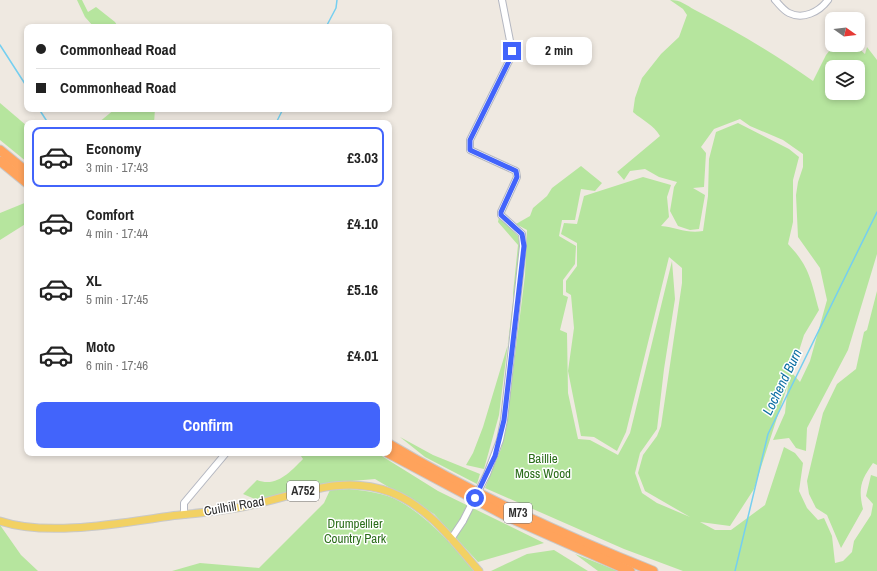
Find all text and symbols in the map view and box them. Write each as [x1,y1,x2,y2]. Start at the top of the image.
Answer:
north arrow [825,12,865,52]
map controls [825,12,865,100]
callout: 2 min [526,37,592,65]
text: Commonhead Road [60,39,176,60]
route end [503,42,521,60]
text: 2 min [545,42,573,59]
button: layers [825,60,865,100]
text: Commonhead Road [60,77,176,98]
text: Economy [86,138,141,159]
icon: car [38,139,74,175]
text: £3.03 [347,147,378,168]
text: 3 min · 17:43 [86,159,148,176]
text: Comfort [86,204,134,225]
icon: car [38,205,74,241]
text: £4.10 [347,213,378,234]
text: 4 min · 17:44 [86,225,148,242]
text: XL [86,270,102,291]
icon: car [38,271,74,307]
text: £5.16 [347,279,378,300]
text: 5 min · 17:45 [86,291,148,308]
text: Moto [86,336,115,357]
icon: car [38,337,74,373]
text: £4.01 [347,345,378,366]
water label: Lochend Burn [758,346,806,418]
text: 6 min · 17:46 [86,357,148,374]
button: Confirm [36,402,380,448]
park label: Baillie Moss Wood [515,450,571,482]
road number: A752 [287,481,319,501]
route start [466,489,484,507]
street label: Cuilhill Road [202,492,266,520]
road number: M73 [504,503,532,523]
park label: Drumpellier Country Park [324,515,387,547]

